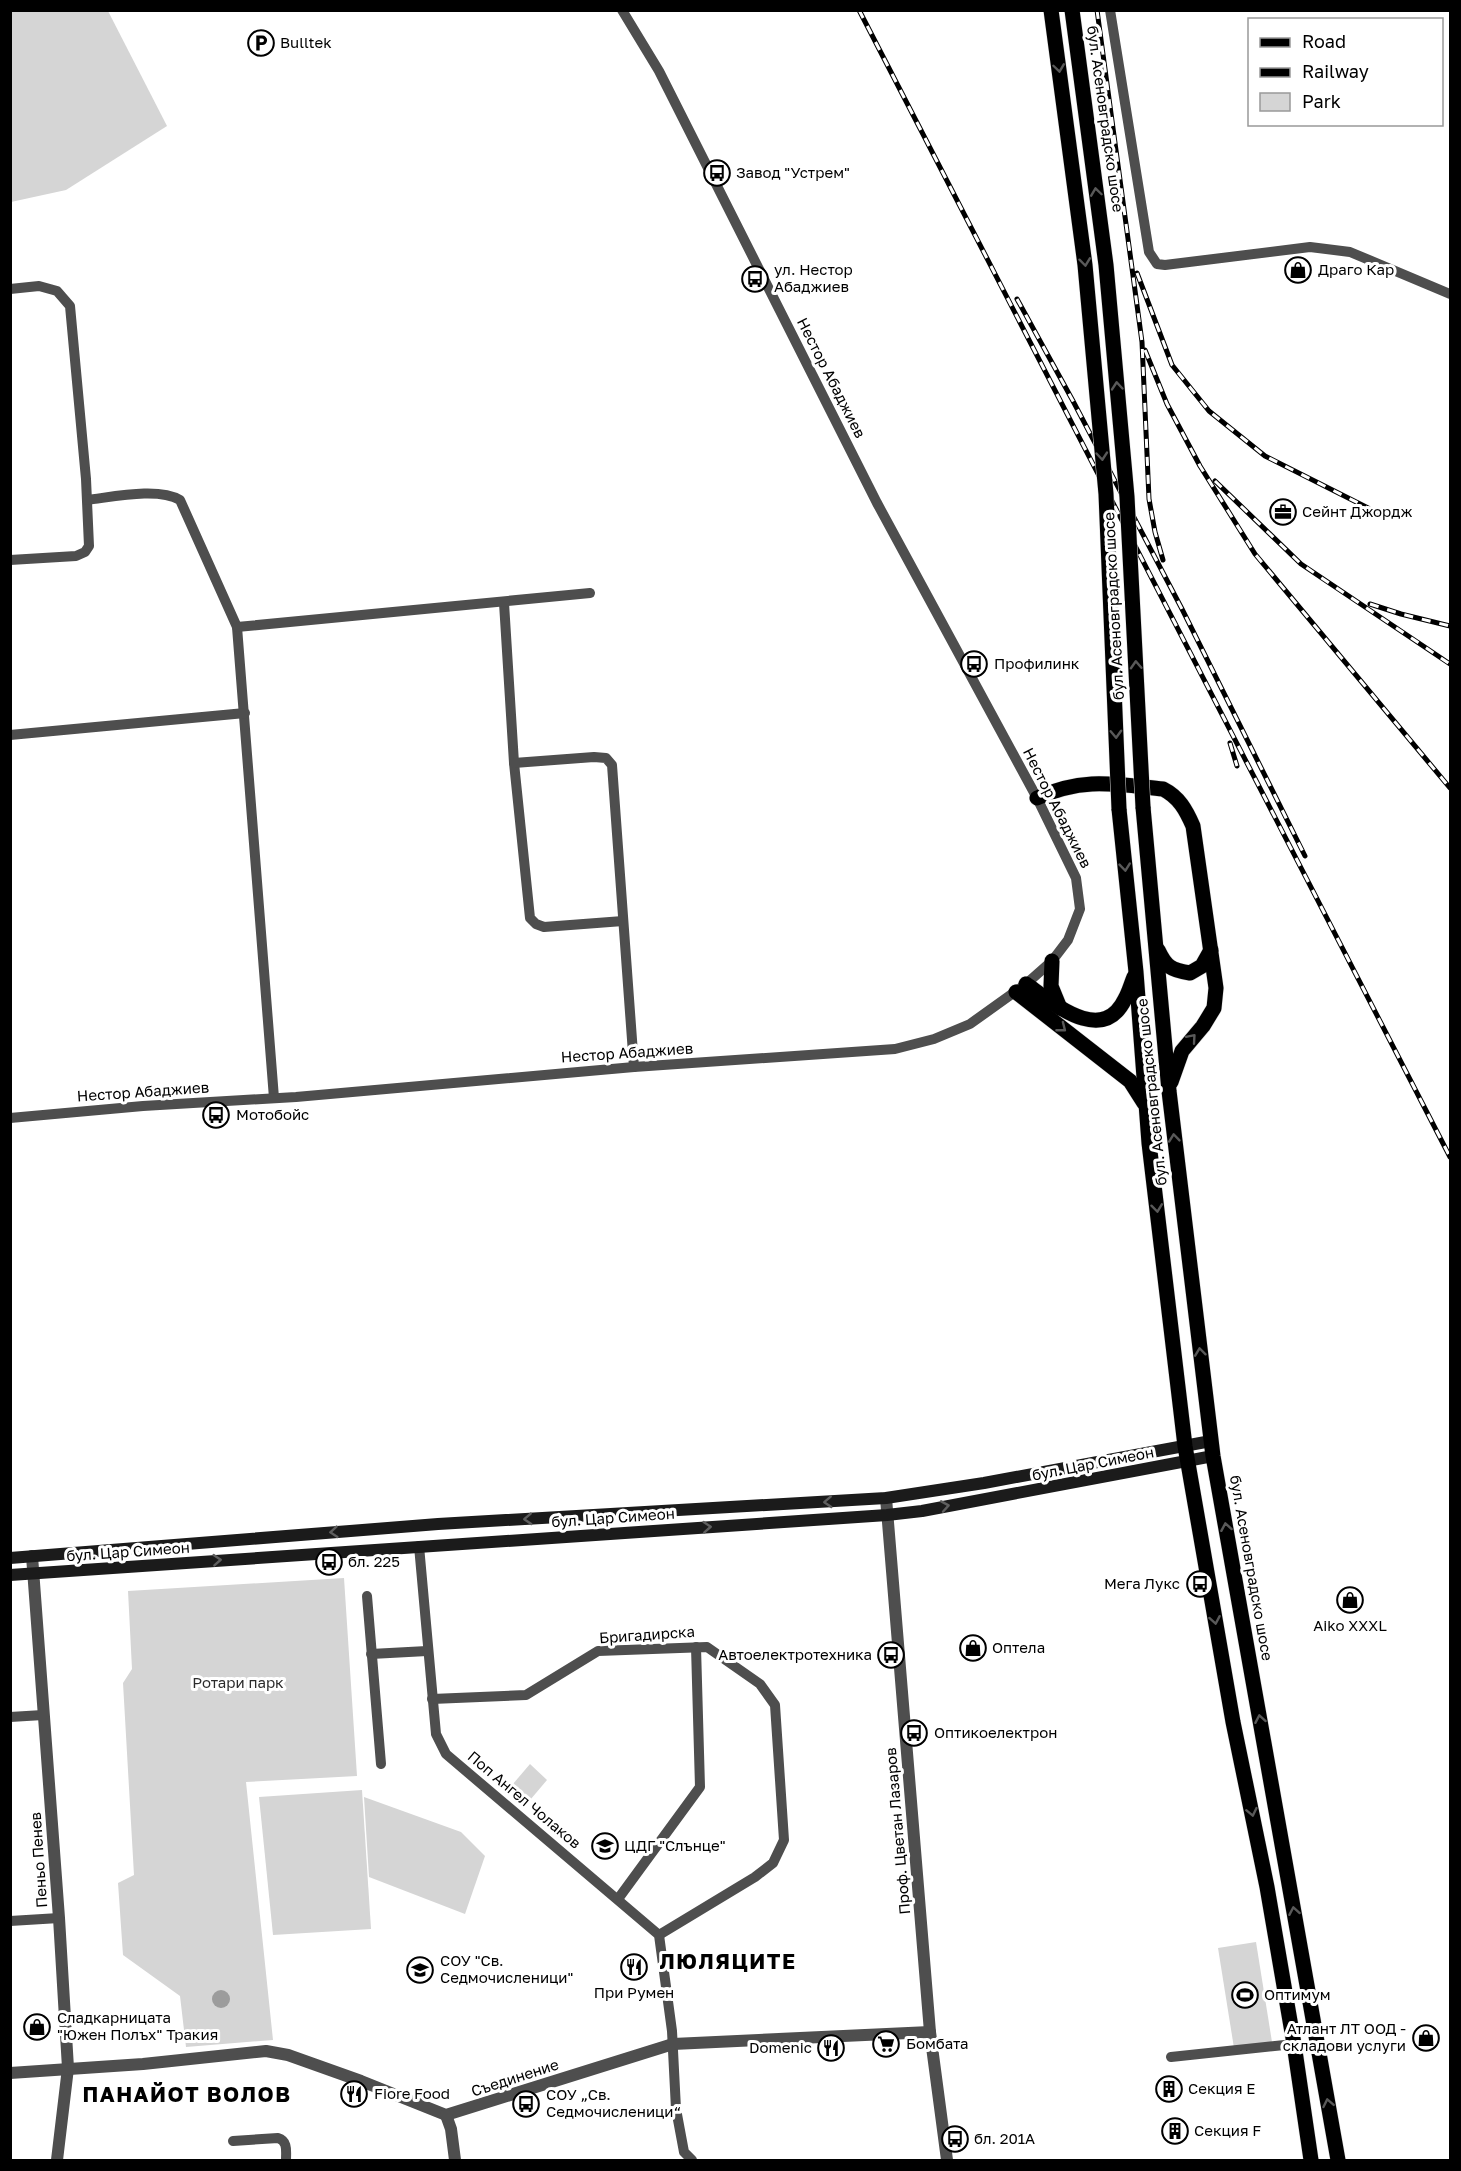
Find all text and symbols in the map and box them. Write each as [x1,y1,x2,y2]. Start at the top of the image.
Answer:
legend [1248,18,1443,126]
street label: бул. Асеновградско шосе [1084,24,1128,214]
parking icon: Bulltek [246,28,276,58]
text: Road [1302,30,1346,52]
place label: Bulltek [280,33,332,51]
text: Railway [1302,60,1369,82]
one-way arrow [1052,64,1064,73]
text: Park [1302,90,1341,112]
bus stop icon: Завод "Устрем" [702,158,732,188]
place label: Завод "Устрем" [736,163,850,181]
one-way arrow [1091,188,1103,197]
shop icon: Драго Кар [1283,255,1313,285]
one-way arrow [1078,257,1091,266]
place label: ул. Нестор Абаджиев [774,260,853,295]
place label: Драго Кар [1318,260,1394,278]
bus stop icon: ул. Нестор Абаджиев [740,264,770,294]
street label: Нестор Абаджиев [794,315,870,441]
one-way arrow [1111,382,1124,391]
one-way arrow [1096,451,1109,460]
office icon: Сейнт Джордж [1268,497,1298,527]
place label: Сейнт Джордж [1302,502,1412,520]
street label: бул. Асеновградско шосе [1099,511,1127,700]
bus stop icon: Профилинк [959,649,989,679]
place label: Профилинк [994,654,1080,672]
one-way arrow [1129,660,1142,669]
one-way arrow [1110,730,1123,739]
street label: Нестор Абаджиев [1020,745,1096,871]
one-way arrow [1118,863,1131,872]
street label: бул. Асеновградско шосе [1132,997,1170,1187]
one-way arrow [1055,1020,1066,1031]
one-way arrow [1185,1034,1196,1045]
street label: Нестор Абаджиев [560,1038,694,1066]
street label: Нестор Абаджиев [76,1077,210,1105]
bus stop icon: Мотобойс [201,1100,231,1130]
place label: Мотобойс [236,1105,309,1123]
one-way arrow [1168,1133,1181,1142]
one-way arrow [1150,1203,1162,1212]
one-way arrow [1194,1347,1207,1356]
street label: бул. Цар Симеон [1030,1442,1155,1484]
street label: бул. Асеновградско шосе [1227,1474,1277,1662]
one-way arrow [823,1495,832,1508]
one-way arrow [941,1501,950,1513]
street label: бул. Цар Симеон [551,1504,675,1530]
one-way arrow [524,1512,533,1525]
one-way arrow [703,1520,712,1533]
one-way arrow [1220,1522,1233,1532]
one-way arrow [329,1525,338,1538]
street label: бул. Цар Симеон [66,1538,190,1564]
bus stop icon: бл. 225 [314,1547,344,1577]
place label: бл. 225 [348,1552,400,1570]
one-way arrow [213,1554,222,1567]
bus stop icon: Мега Лукс [1185,1569,1215,1599]
place label: Мега Лукс [1104,1574,1180,1592]
shop icon: Aiko XXXL [1335,1585,1365,1615]
one-way arrow [1208,1615,1221,1625]
place label: Aiko XXXL [1313,1616,1387,1634]
street label: Бригадирска [598,1622,695,1646]
shop icon: Оптела [958,1633,988,1663]
place label: Оптела [992,1638,1045,1656]
bus stop icon: Автоелектротехника [876,1640,906,1670]
place label: Автоелектротехника [718,1645,872,1663]
park label: Ротари парк [192,1673,284,1691]
one-way arrow [1255,1714,1267,1724]
bus stop icon: Оптикоелектрон [899,1718,929,1748]
place label: Оптикоелектрон [934,1723,1057,1741]
street label: Поп Ангел Чолаков [464,1747,585,1852]
street label: Проф. Цветан Лазаров [881,1747,913,1915]
one-way arrow [1244,1806,1257,1816]
street label: Пеньо Пенев [26,1811,50,1909]
school or university icon: ЦДГ "Слънце" [590,1831,620,1861]
place label: ЦДГ "Слънце" [624,1836,725,1854]
one-way arrow [1288,1906,1300,1916]
district label: ЛЮЛЯЦИТЕ [659,1948,797,1974]
place label: СОУ "Св. Седмочисленици" [440,1951,573,1986]
restaurant icon: При Румен [619,1952,649,1982]
school or university icon: СОУ "Св. Седмочисленици" [405,1955,435,1985]
sports icon: Оптимум [1230,1980,1260,2010]
place label: При Румен [594,1983,674,2001]
place label: Оптимум [1264,1985,1331,2003]
place label: Сладкарницата "Южен Полъх" Тракия [57,2008,218,2043]
shop icon: Сладкарницата "Южен Полъх" Тракия [22,2012,52,2042]
place label: Атлант ЛТ ООД - складови услуги [1283,2019,1406,2054]
shop icon: Атлант ЛТ ООД - складови услуги [1411,2023,1441,2053]
supermarket icon: Бомбата [871,2029,901,2059]
restaurant icon: Domenic [816,2033,846,2063]
place label: Бомбата [906,2034,969,2052]
place label: Domenic [749,2038,812,2056]
street label: Съединение [469,2054,561,2100]
building icon: Секция E [1154,2074,1184,2104]
restaurant icon: Fiore Food [339,2079,369,2109]
place label: Секция E [1188,2079,1255,2097]
district label: ПАНАЙОТ ВОЛОВ [82,2081,292,2107]
place label: Fiore Food [374,2084,450,2102]
place label: СОУ „Св. Седмочисленици“ [546,2085,681,2120]
bus stop icon: СОУ „Св. Седмочисленици“ [511,2089,541,2119]
one-way arrow [1322,2098,1335,2108]
building icon: Секция F [1160,2116,1190,2146]
place label: Секция F [1194,2121,1261,2139]
bus stop icon: бл. 201А [940,2124,970,2154]
place label: бл. 201А [974,2129,1035,2147]

